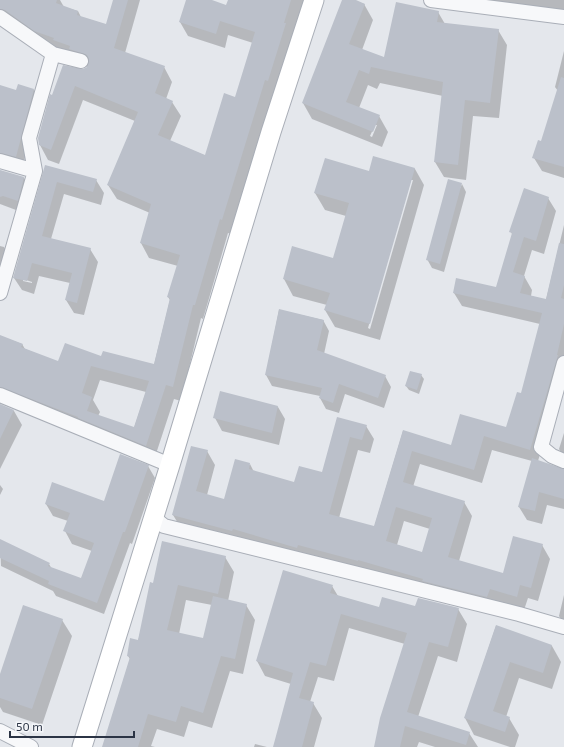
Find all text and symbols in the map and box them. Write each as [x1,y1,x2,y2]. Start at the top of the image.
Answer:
scale bar [10,713,134,739]
text: 50 m [16,719,43,733]

